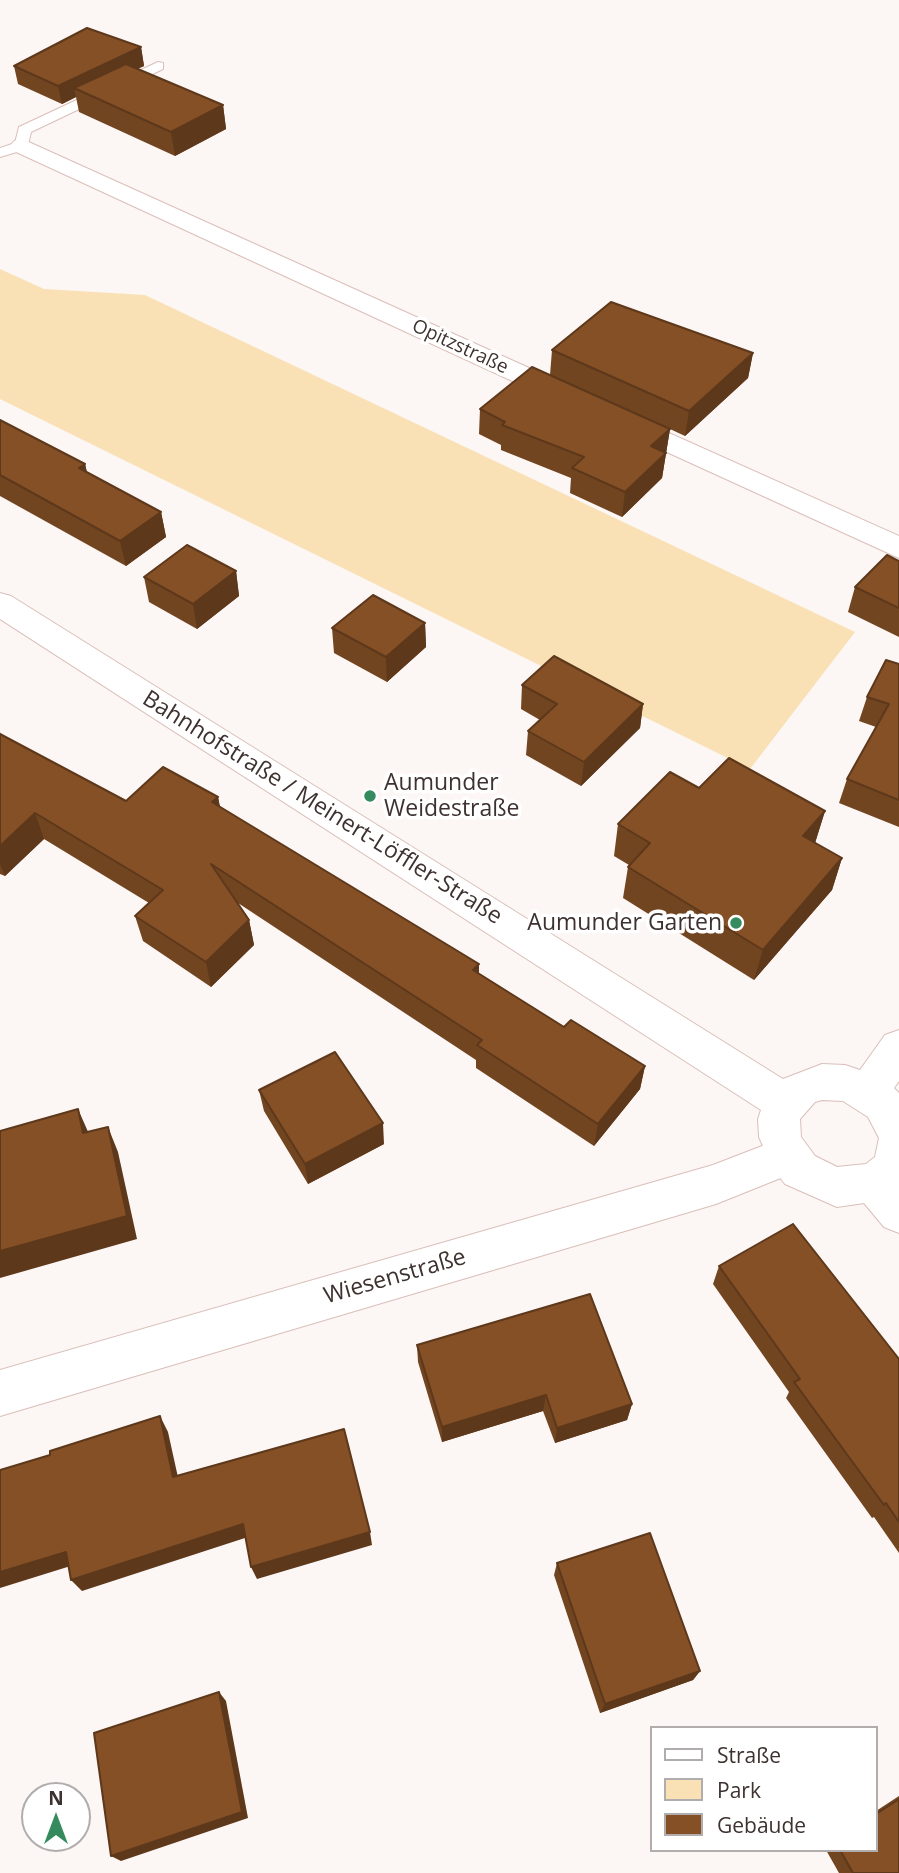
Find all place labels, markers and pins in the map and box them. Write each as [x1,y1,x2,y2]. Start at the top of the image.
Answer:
place label: Aumunder Weidestraße [384,769,520,823]
marker: Aumunder Weidestraße [362,788,378,804]
place label: Aumunder Garten [527,909,722,937]
marker: Aumunder Garten [728,915,744,931]

